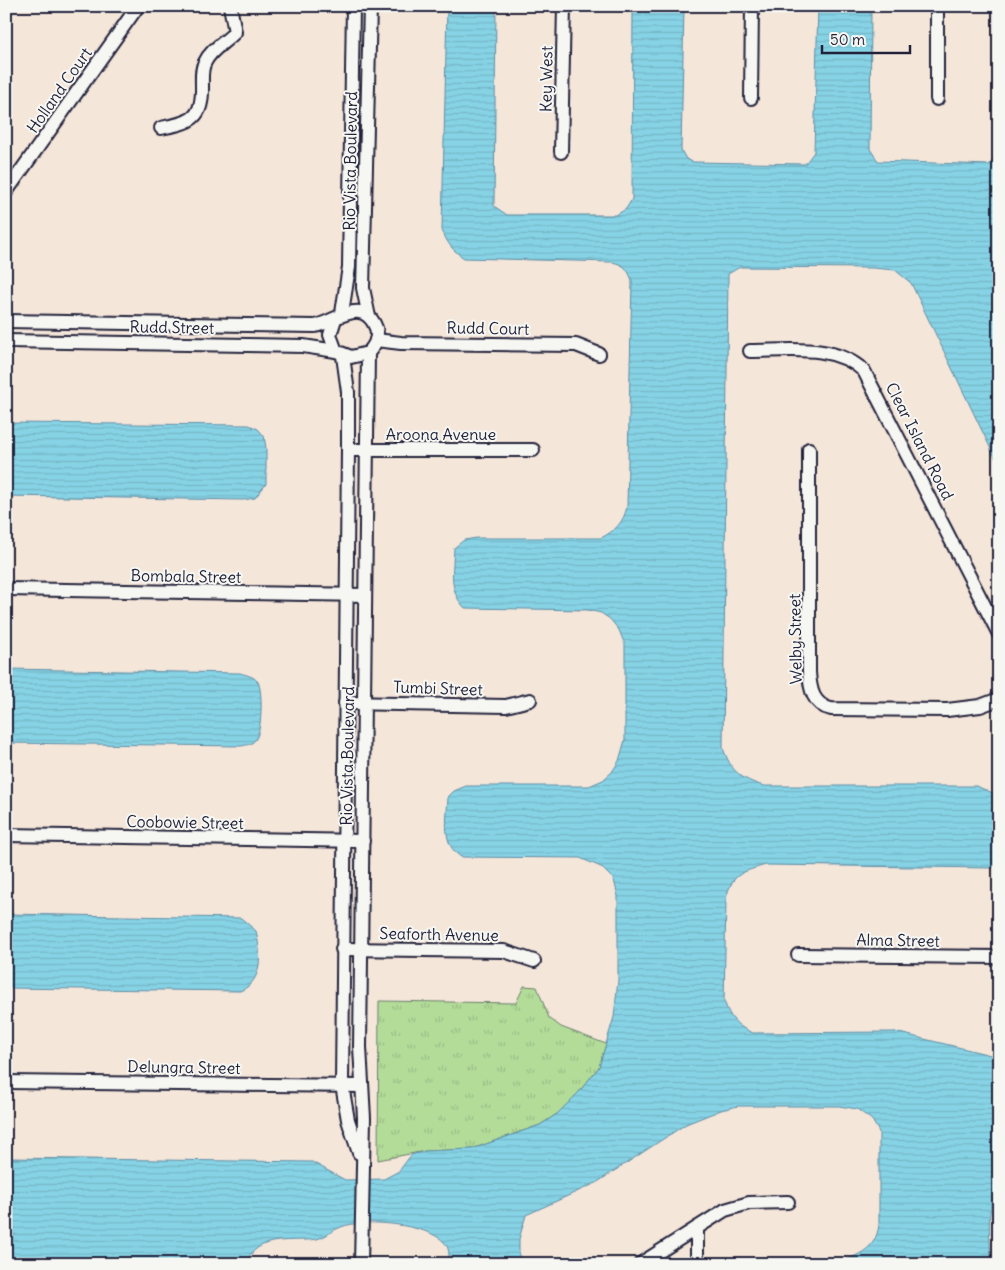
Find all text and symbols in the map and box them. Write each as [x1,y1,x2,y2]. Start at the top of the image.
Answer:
scale bar [822,22,910,54]
text: 50 m [830,30,865,49]
street label: Holland Court [22,43,96,137]
street label: Key West [535,45,557,112]
street label: Rio Vista Boulevard [339,91,361,231]
street label: Rudd Street [129,316,215,338]
street label: Rudd Court [447,317,530,339]
street label: Clear Island Road [882,379,958,503]
street label: Aroona Avenue [386,424,496,444]
street label: Bombala Street [130,565,242,587]
street label: Welby Street [784,593,806,684]
street label: Tumbi Street [393,676,484,700]
street label: Rio Vista Boulevard [336,686,358,826]
street label: Coobowie Street [126,811,245,833]
street label: Seaforth Avenue [379,923,499,945]
street label: Alma Street [856,929,941,951]
street label: Delungra Street [127,1056,241,1078]

